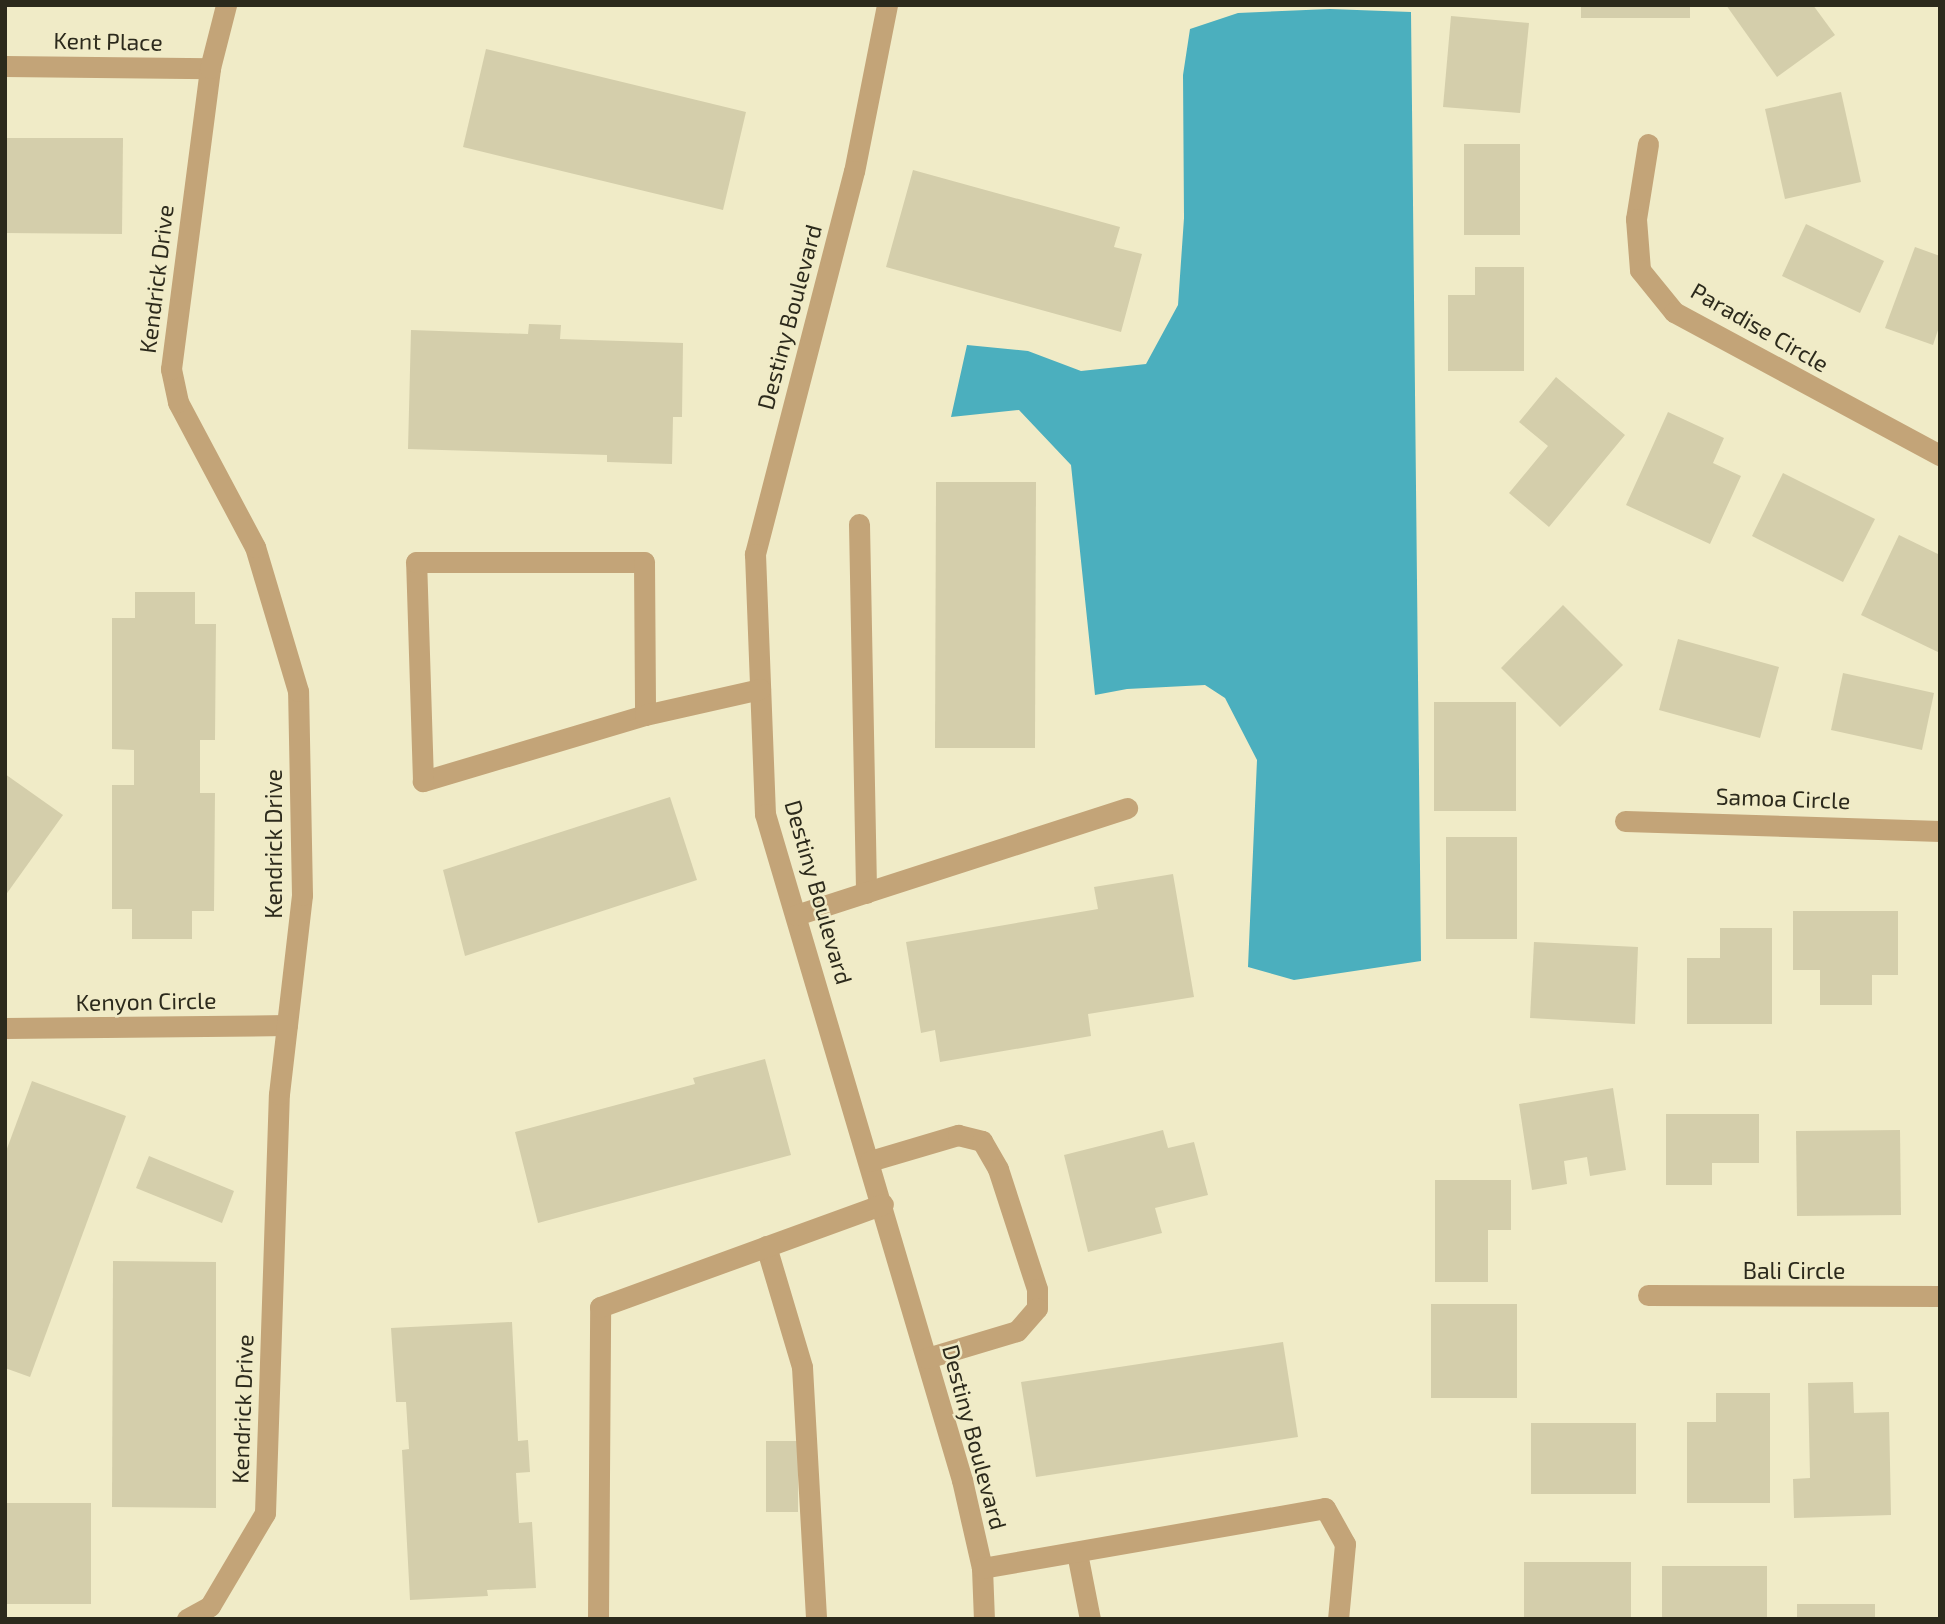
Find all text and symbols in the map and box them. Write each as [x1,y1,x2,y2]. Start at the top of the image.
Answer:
street label: Kent Place [53,26,163,56]
street label: Kendrick Drive [133,203,179,355]
street label: Destiny Boulevard [751,221,827,413]
street label: Paradise Circle [1686,277,1834,377]
street label: Kendrick Drive [259,769,287,919]
street label: Samoa Circle [1715,782,1851,814]
street label: Destiny Boulevard [779,796,859,988]
street label: Kenyon Circle [75,986,217,1016]
street label: Bali Circle [1743,1256,1845,1284]
street label: Kendrick Drive [226,1334,258,1484]
street label: Destiny Boulevard [937,1341,1013,1533]

